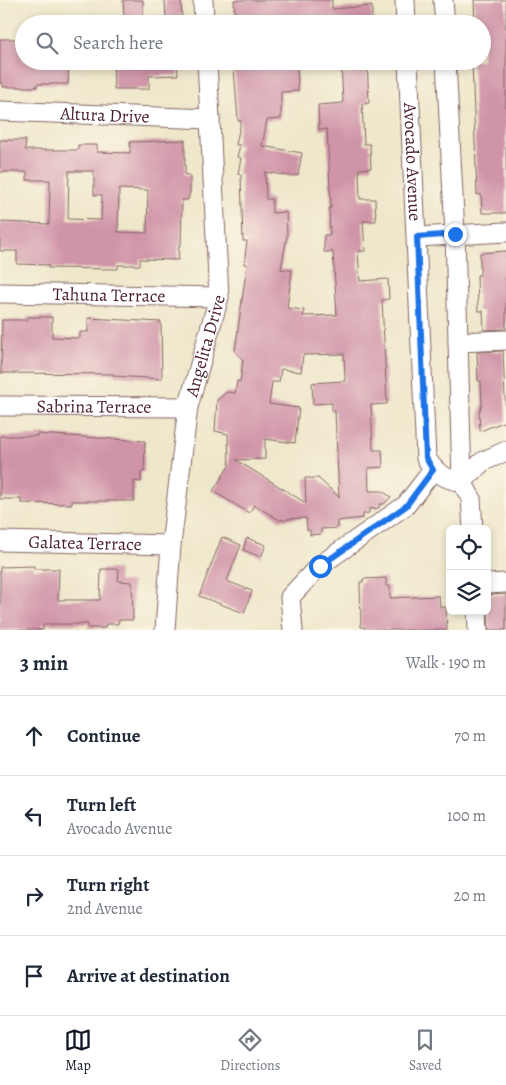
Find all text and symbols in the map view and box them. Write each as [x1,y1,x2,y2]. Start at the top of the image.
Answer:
search box [15,15,491,70]
icon: search [33,29,61,57]
text: Search here [73,30,163,56]
street label: Altura Drive [59,101,150,129]
street label: Avocado Avenue [398,101,427,222]
route end [444,223,467,246]
street label: Tahuna Terrace [52,282,166,308]
street label: Angelita Drive [179,292,231,400]
street label: Sabrina Terrace [37,394,151,419]
map controls [446,525,491,615]
button: locate [446,525,491,570]
street label: Galatea Terrace [28,530,142,556]
route start [309,555,332,578]
button: layers [446,570,491,615]
text: 3 min [20,649,68,677]
text: Walk · 190 m [406,652,486,674]
icon: ahead [20,722,48,750]
text: Continue [67,723,141,749]
text: 70 m [454,725,486,747]
text: Turn left [67,792,136,818]
icon: left [20,802,48,830]
text: 100 m [447,805,486,827]
text: Avocado Avenue [67,818,172,840]
text: Turn right [67,872,149,898]
icon: right [20,882,48,910]
text: 20 m [453,885,486,907]
text: 2nd Avenue [67,898,143,920]
icon: arrive [20,962,48,990]
text: Arrive at destination [67,963,230,989]
tab: Map [64,1026,92,1075]
tab: Directions [220,1026,280,1075]
tab: Saved [409,1026,442,1075]

